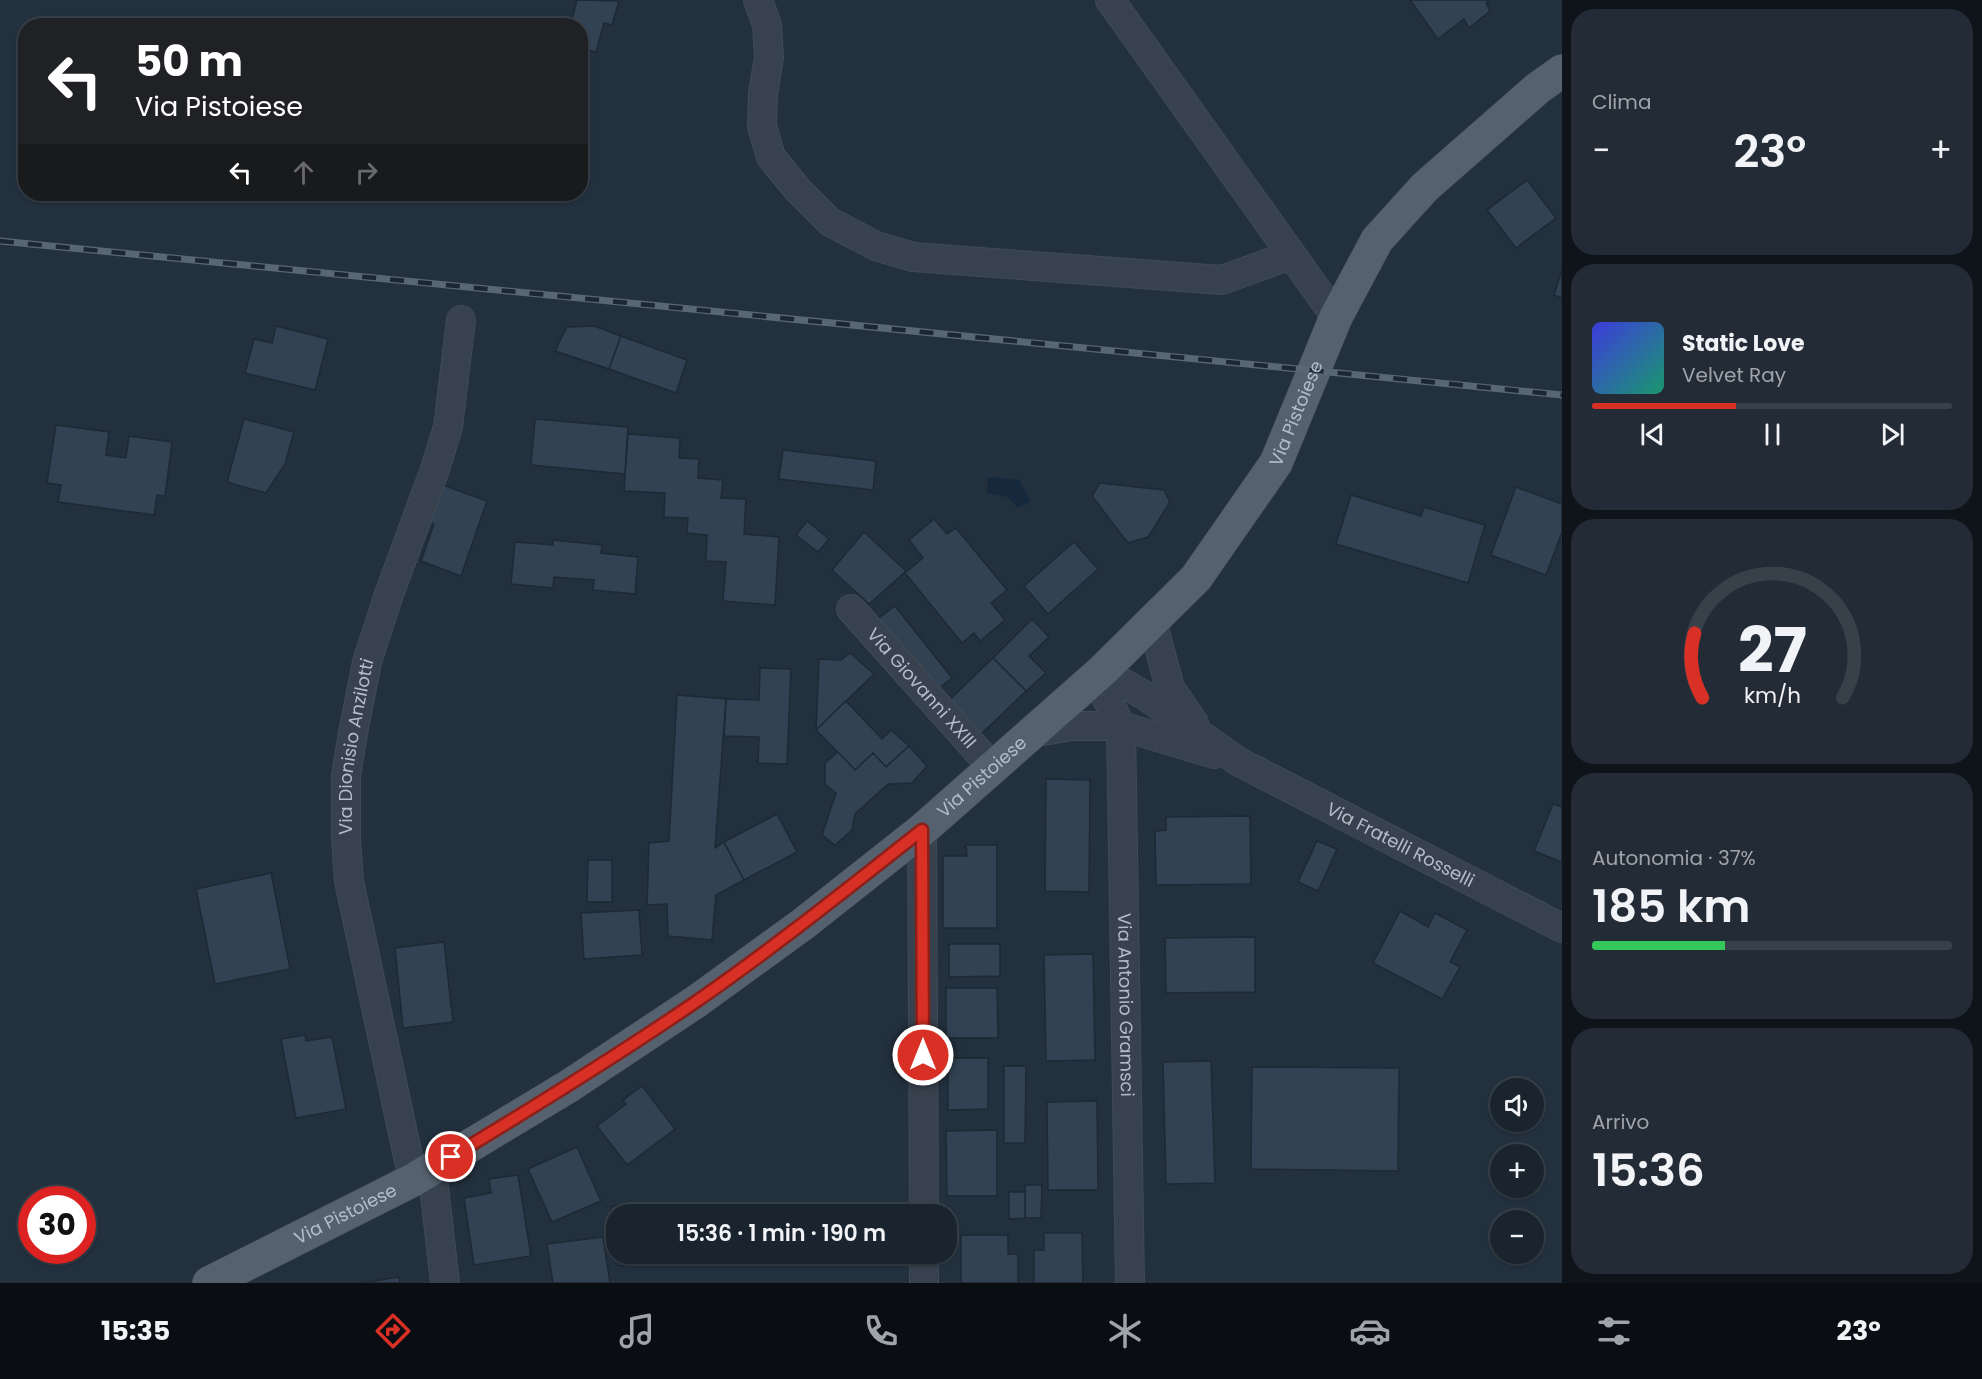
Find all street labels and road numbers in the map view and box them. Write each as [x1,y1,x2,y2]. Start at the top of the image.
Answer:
street label: Via Pistoiese [1263,357,1329,470]
street label: Via Giovanni XXIII [861,622,982,753]
street label: Via Dionisio Anzilotti [333,655,379,835]
street label: Via Pistoiese [931,730,1032,823]
street label: Via Fratelli Rosselli [1322,796,1479,893]
street label: Via Antonio Gramsci [1112,913,1140,1097]
street label: Via Pistoiese [290,1177,401,1250]

